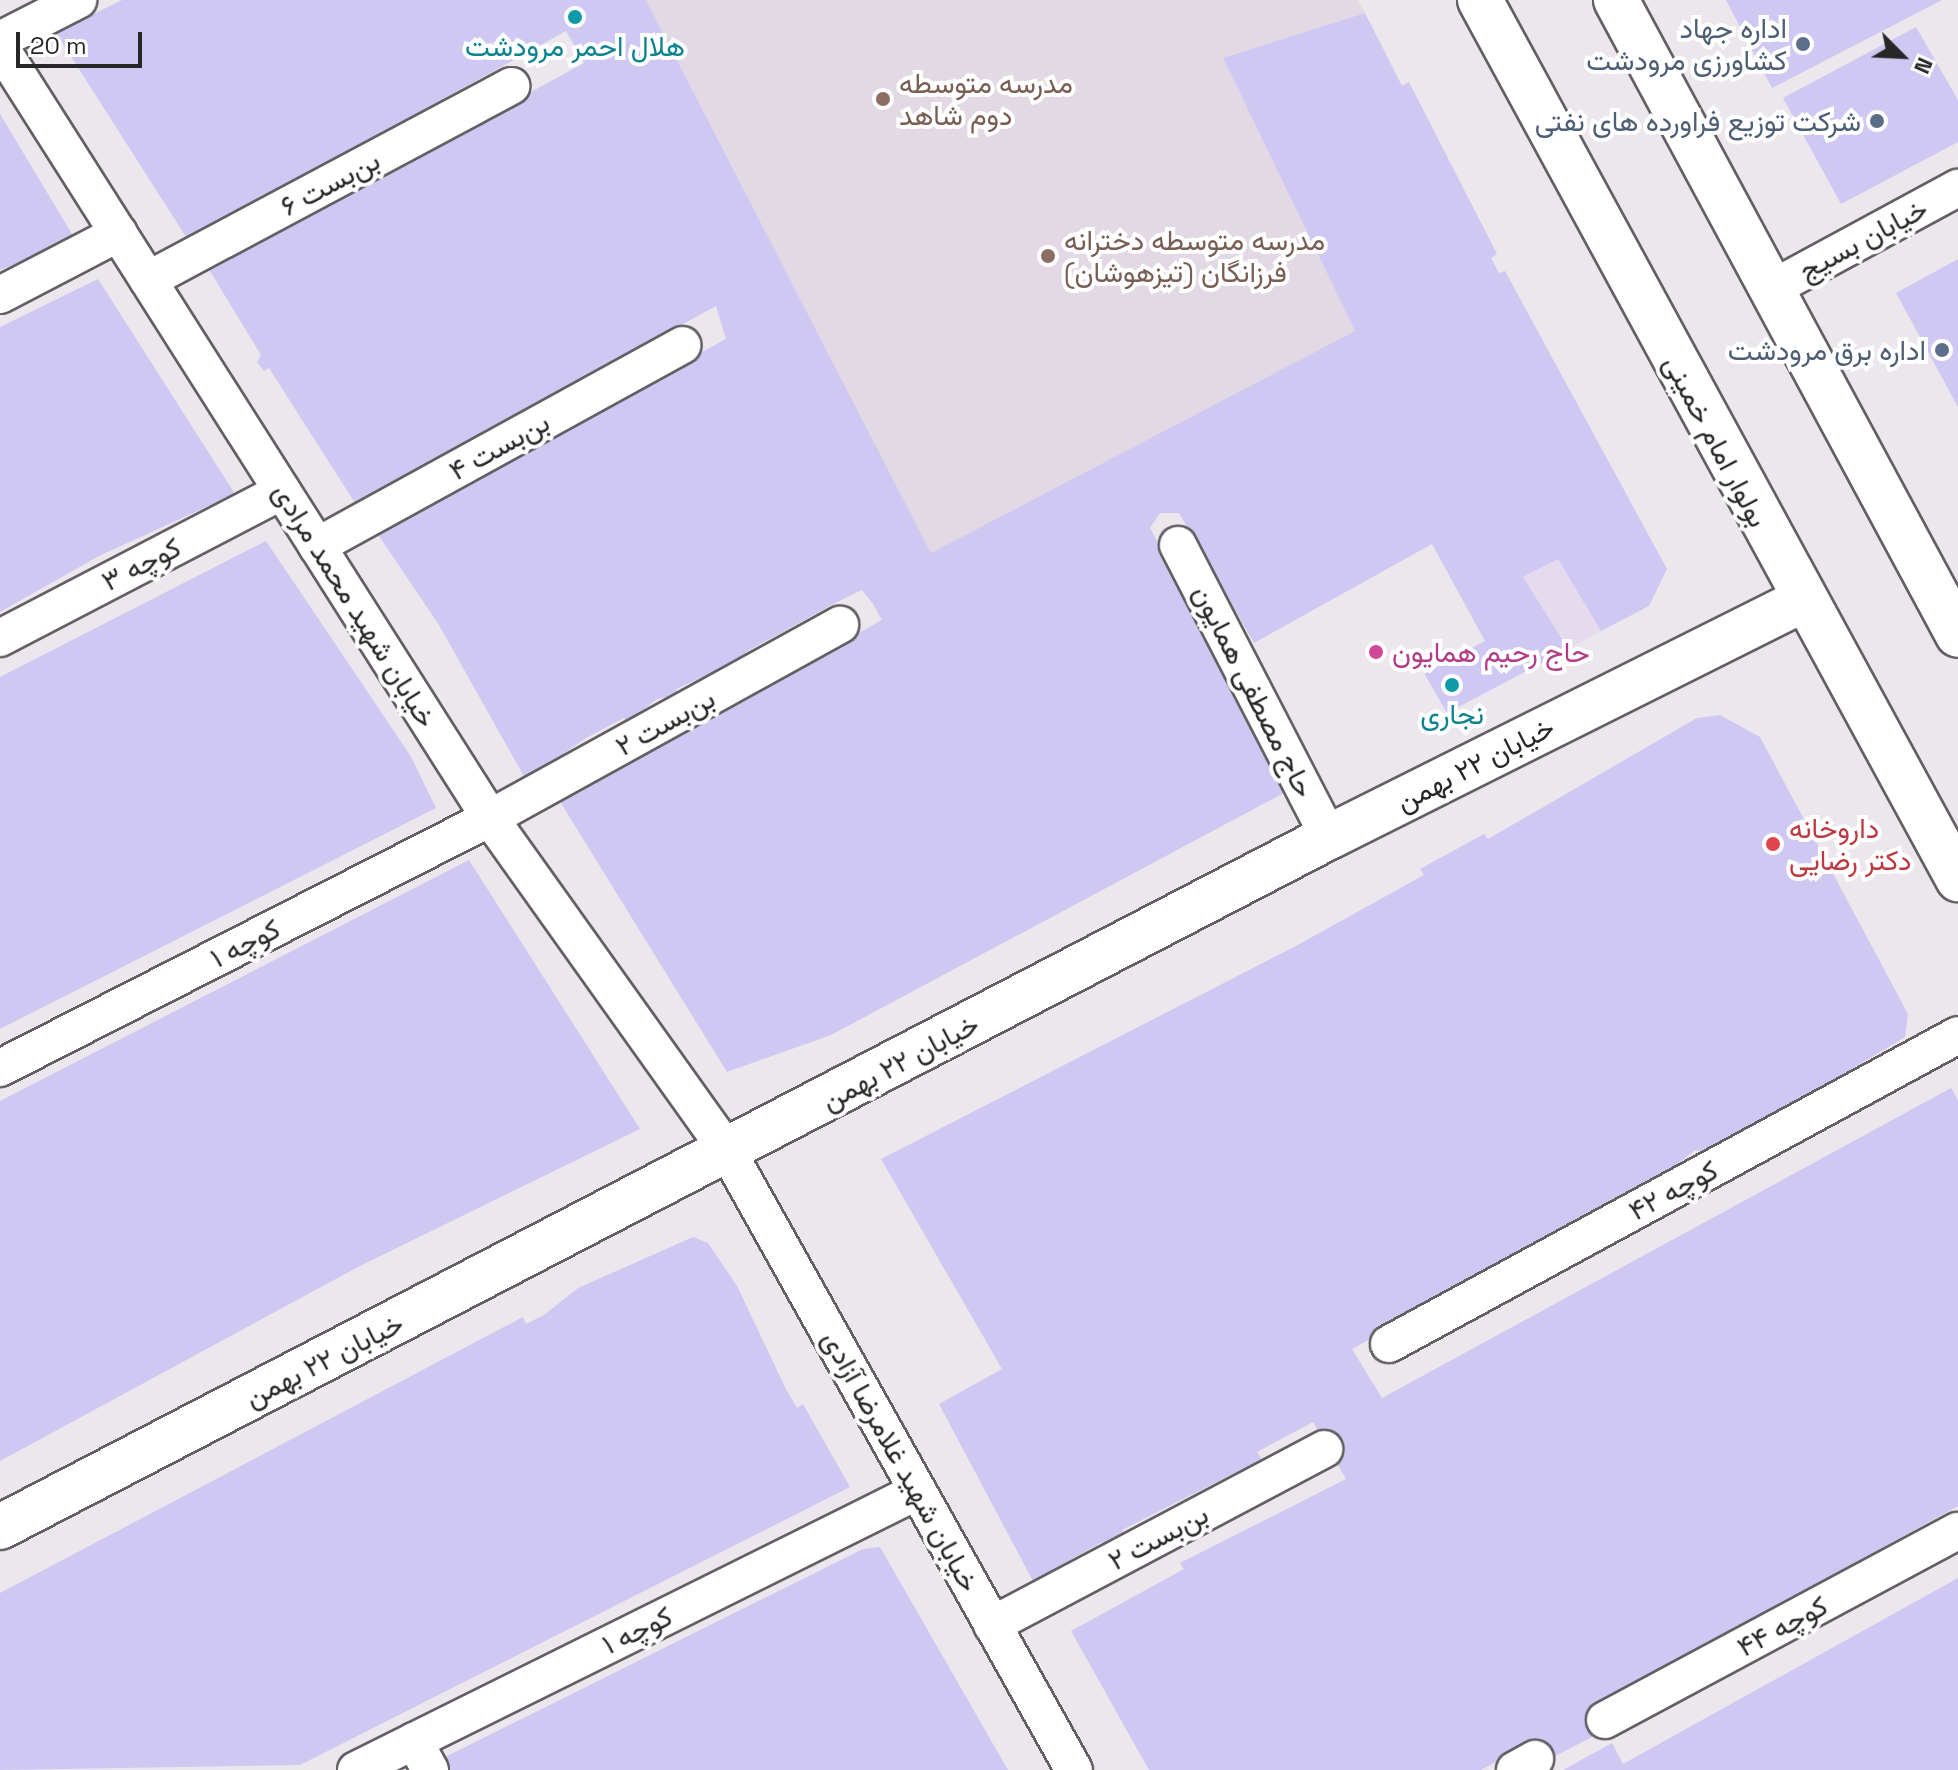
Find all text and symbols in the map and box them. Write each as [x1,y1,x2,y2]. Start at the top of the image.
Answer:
marker: هلال احمر مرودشت [566,8,584,26]
place label: اداره جهاد کشاورزی مرودشت [1586,11,1787,77]
scale bar [20,16,146,66]
north arrow [1862,16,1942,96]
place label: هلال احمر مرودشت [465,29,685,63]
text: 20 m [30,30,87,61]
marker: اداره جهاد کشاورزی مرودشت [1794,35,1812,53]
text: N [1908,53,1940,78]
place label: مدرسه متوسطه دوم شاهد [899,66,1073,132]
marker: مدرسه متوسطه دوم شاهد [874,90,892,108]
place label: شرکت توزیع فراورده های نفتی [1535,104,1861,138]
marker: شرکت توزیع فراورده های نفتی [1868,112,1886,130]
street label: بن‌بست ۶ [275,143,385,223]
street label: خیابان بسیج [1793,191,1933,287]
place label: مدرسه متوسطه دخترانه فرزانگان (تیزهوشان) [1064,223,1325,289]
marker: مدرسه متوسطه دخترانه فرزانگان (تیزهوشان) [1039,247,1057,265]
place label: اداره برق مرودشت [1728,333,1926,367]
marker: اداره برق مرودشت [1933,341,1951,359]
street label: بولوار امام خمینی [1657,349,1775,533]
street label: بن‌بست ۴ [443,405,555,487]
street label: خیابان شهید محمد مرادی [266,477,444,733]
street label: کوچه ۳ [96,530,186,598]
street label: حاج مصطفی همایون [1186,579,1322,803]
place label: حاج رحیم همایون [1392,635,1590,669]
marker: حاج رحیم همایون [1367,643,1385,661]
marker: نجاری [1443,676,1461,694]
street label: بن‌بست ۲ [610,681,720,763]
place label: نجاری [1420,697,1484,731]
street label: خیابان ۲۲ بهمن [1390,710,1560,818]
place label: داروخانه دکتر رضایی [1789,811,1911,877]
marker: داروخانه دکتر رضایی [1764,835,1782,853]
street label: کوچه ۱ [205,911,285,975]
street label: خیابان ۲۲ بهمن [816,1007,984,1117]
street label: کوچه ۴۲ [1623,1153,1723,1227]
street label: خیابان ۲۲ بهمن [239,1306,409,1414]
street label: خیابان شهید غلامرضا آزادی [815,1325,987,1597]
street label: بن‌بست ۲ [1102,1497,1214,1577]
street label: کوچه ۴۴ [1731,1588,1833,1664]
street label: کوچه ۱ [597,1599,677,1661]

